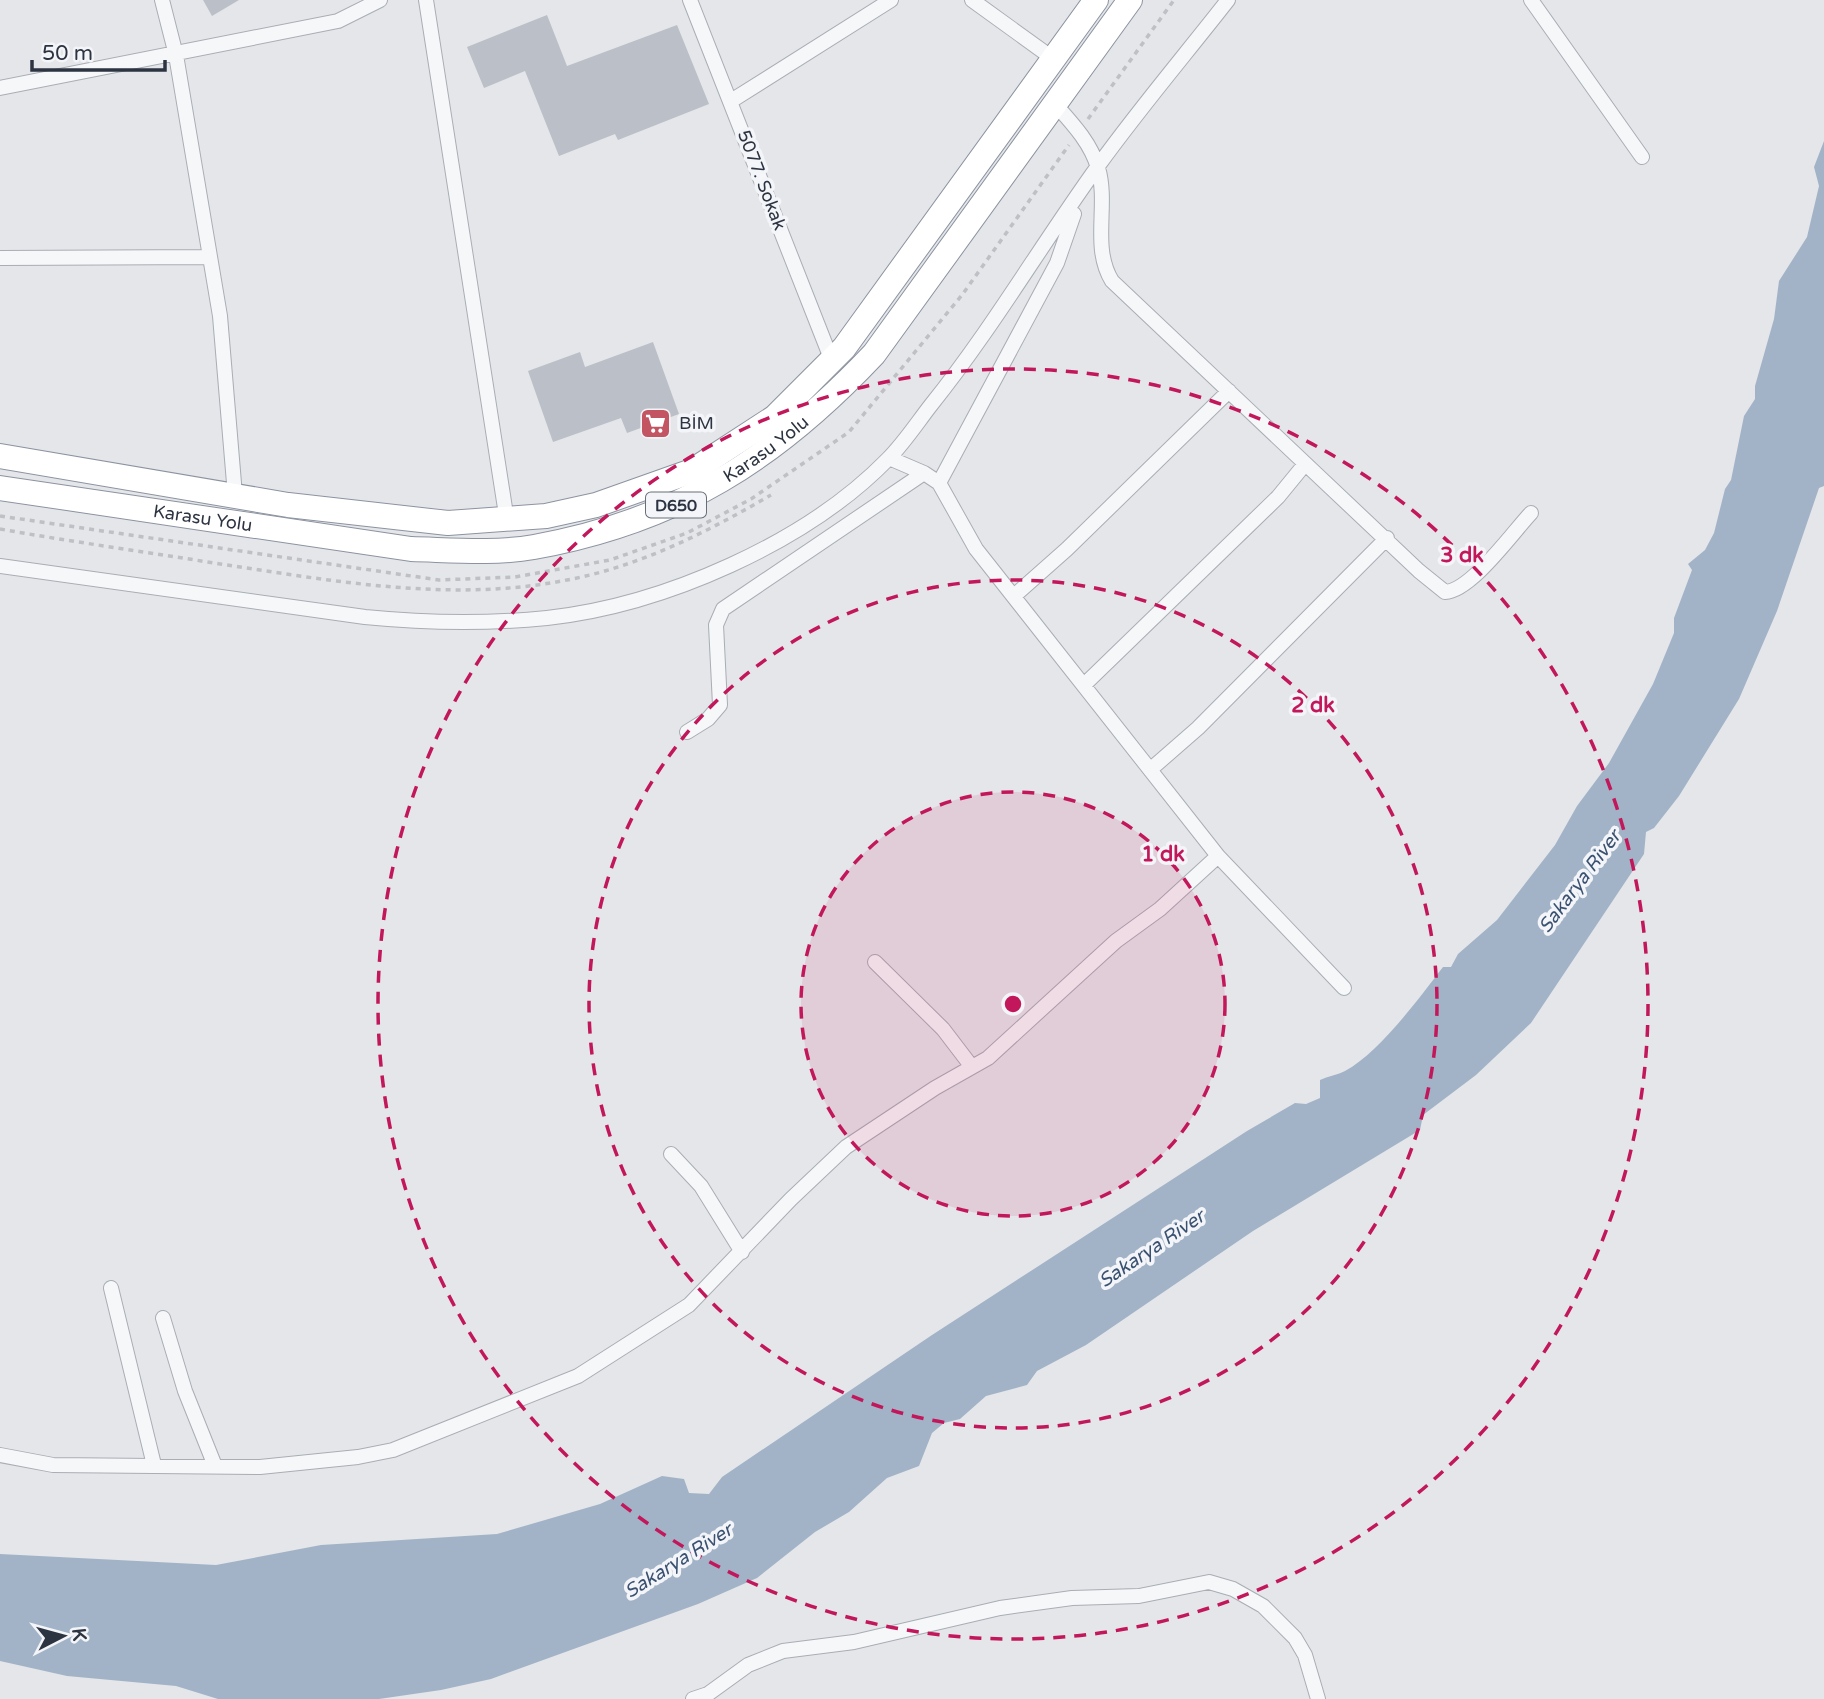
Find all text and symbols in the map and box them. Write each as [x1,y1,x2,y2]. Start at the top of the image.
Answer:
scale bar [32,28,164,72]
text: 50 m [42,41,93,66]
street label: 5077. Sokak [733,127,791,233]
supermarket icon: BİM [639,406,673,440]
street label: Karasu Yolu [719,411,813,487]
place label: BİM [679,412,714,434]
road number: D650 [646,492,706,518]
street label: Karasu Yolu [152,500,254,536]
text: 3 dk [1440,543,1484,568]
text: 2 dk [1291,693,1335,718]
water label: Sakarya River [1534,824,1627,937]
text: 1 dk [1141,842,1185,867]
centre of rings [1001,992,1025,1016]
water label: Sakarya River [1095,1204,1211,1292]
water label: Sakarya River [621,1518,739,1603]
north arrow [28,1601,98,1671]
text: K [67,1627,91,1642]

